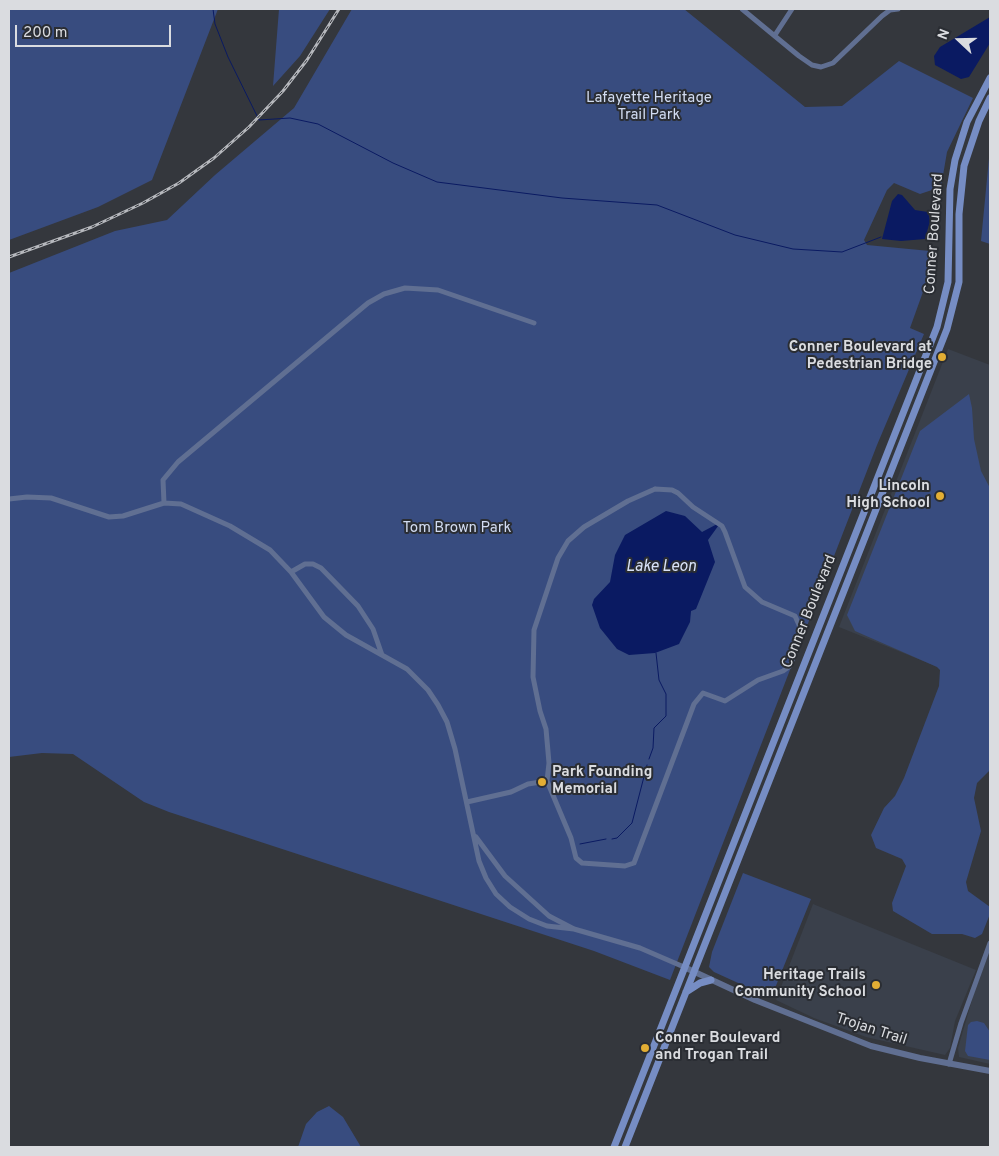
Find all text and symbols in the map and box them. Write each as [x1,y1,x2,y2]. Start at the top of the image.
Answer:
scale bar [18,15,174,47]
north arrow [934,15,984,65]
text: 200 m [23,24,68,43]
text: N [935,27,954,42]
park label: Lafayette Heritage Trail Park [586,90,712,125]
street label: Conner Boulevard [922,173,948,295]
place label: Conner Boulevard at Pedestrian Bridge [789,339,932,374]
marker: Conner Boulevard at Pedestrian Bridge [936,351,948,363]
place label: Lincoln High School [846,478,930,513]
marker: Lincoln High School [934,490,946,502]
park label: Tom Brown Park [402,520,512,538]
street label: Conner Boulevard [779,553,841,671]
water label: Lake Leon [626,558,696,578]
place label: Park Founding Memorial [552,764,652,799]
marker: Park Founding Memorial [536,776,548,788]
place label: Heritage Trails Community School [734,967,866,1002]
marker: Heritage Trails Community School [870,979,882,991]
street label: Trojan Trail [833,1010,909,1050]
place label: Conner Boulevard and Trogan Trail [655,1030,780,1065]
marker: Conner Boulevard and Trogan Trail [639,1042,651,1054]

